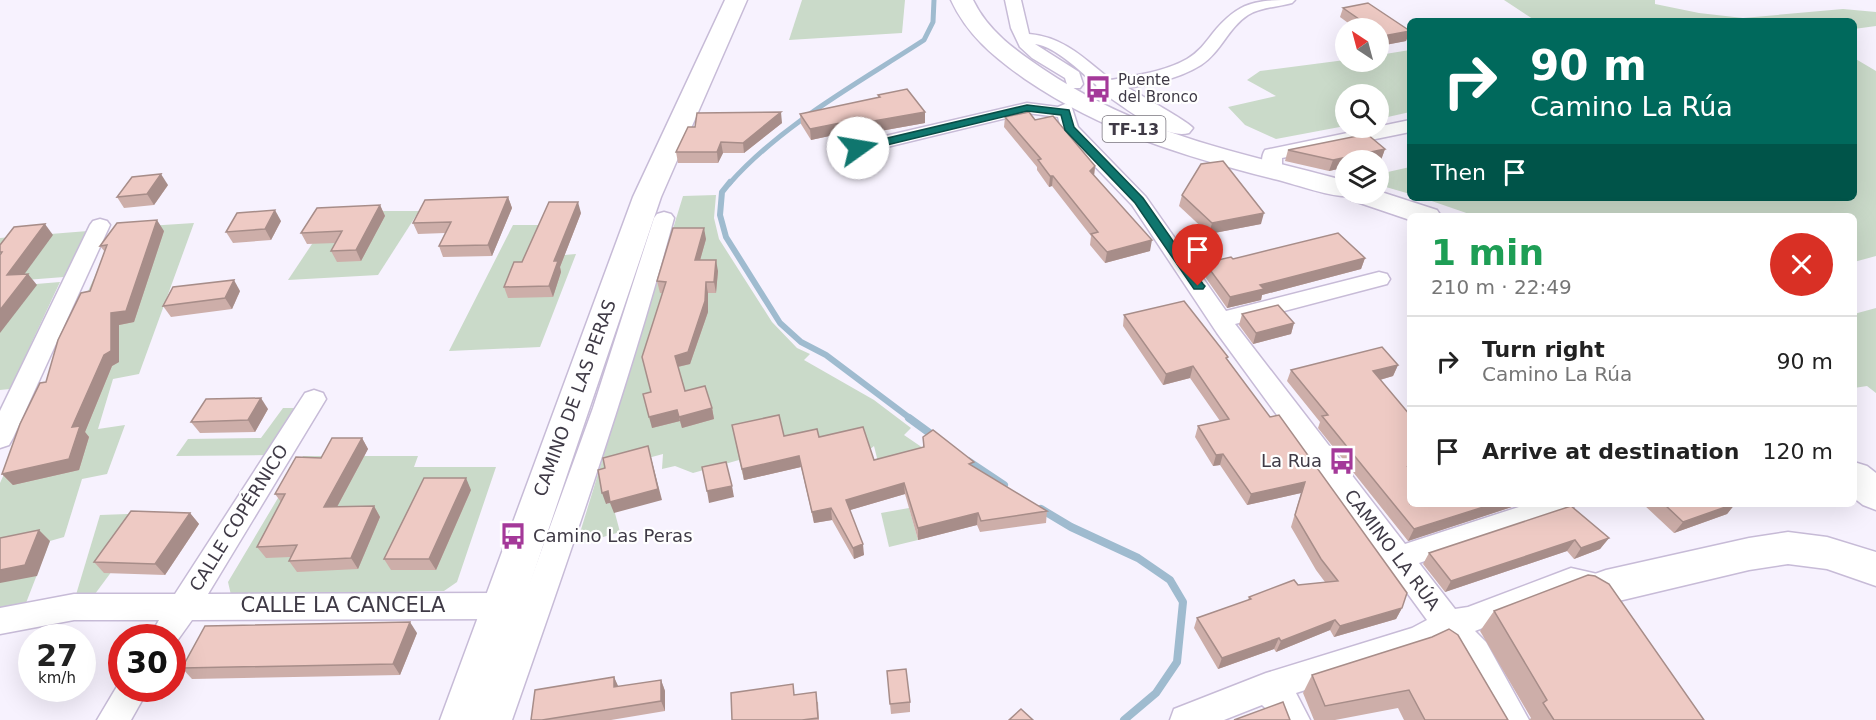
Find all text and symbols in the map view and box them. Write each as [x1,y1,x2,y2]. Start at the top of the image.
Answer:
north arrow [1335,18,1389,72]
map controls [1335,18,1389,204]
text: 90 m [1530,41,1647,90]
icon: right [1431,42,1509,120]
place label: Puente del Bronco [1118,71,1198,106]
bus stop icon: Puente del Bronco [1083,74,1113,104]
button: search [1335,84,1389,138]
text: Camino La Rúa [1530,91,1733,122]
position arrow [826,116,890,180]
road number: TF-13 [1102,116,1166,142]
button: layers [1335,150,1389,204]
icon: arrive [1498,156,1531,189]
text: Then [1431,160,1486,185]
pin [1172,224,1223,286]
text: 1 min [1431,232,1544,273]
icon: arrive [1181,233,1214,266]
button: close [1770,233,1833,296]
text: 210 m · 22:49 [1431,275,1572,299]
street label: CAMINO DE LAS PERAS [529,297,620,499]
text: Turn right [1482,337,1605,362]
icon: right [1431,345,1464,378]
text: 90 m [1777,349,1833,374]
text: Camino La Rúa [1482,362,1632,386]
icon: arrive [1431,435,1464,468]
text: Arrive at destination [1482,439,1739,464]
text: 120 m [1763,439,1833,464]
street label: CALLE COPÉRNICO [185,441,292,595]
bus stop icon: La Rua [1327,446,1357,476]
place label: La Rua [1261,450,1322,471]
street label: CAMINO LA RÚA [1340,485,1445,615]
bus stop icon: Camino Las Peras [498,521,528,551]
place label: Camino Las Peras [533,525,693,546]
street label: CALLE LA CANCELA [241,593,446,617]
speed limit sign: 30 [108,624,186,702]
text: 27 [36,638,78,673]
text: km/h [38,669,76,687]

